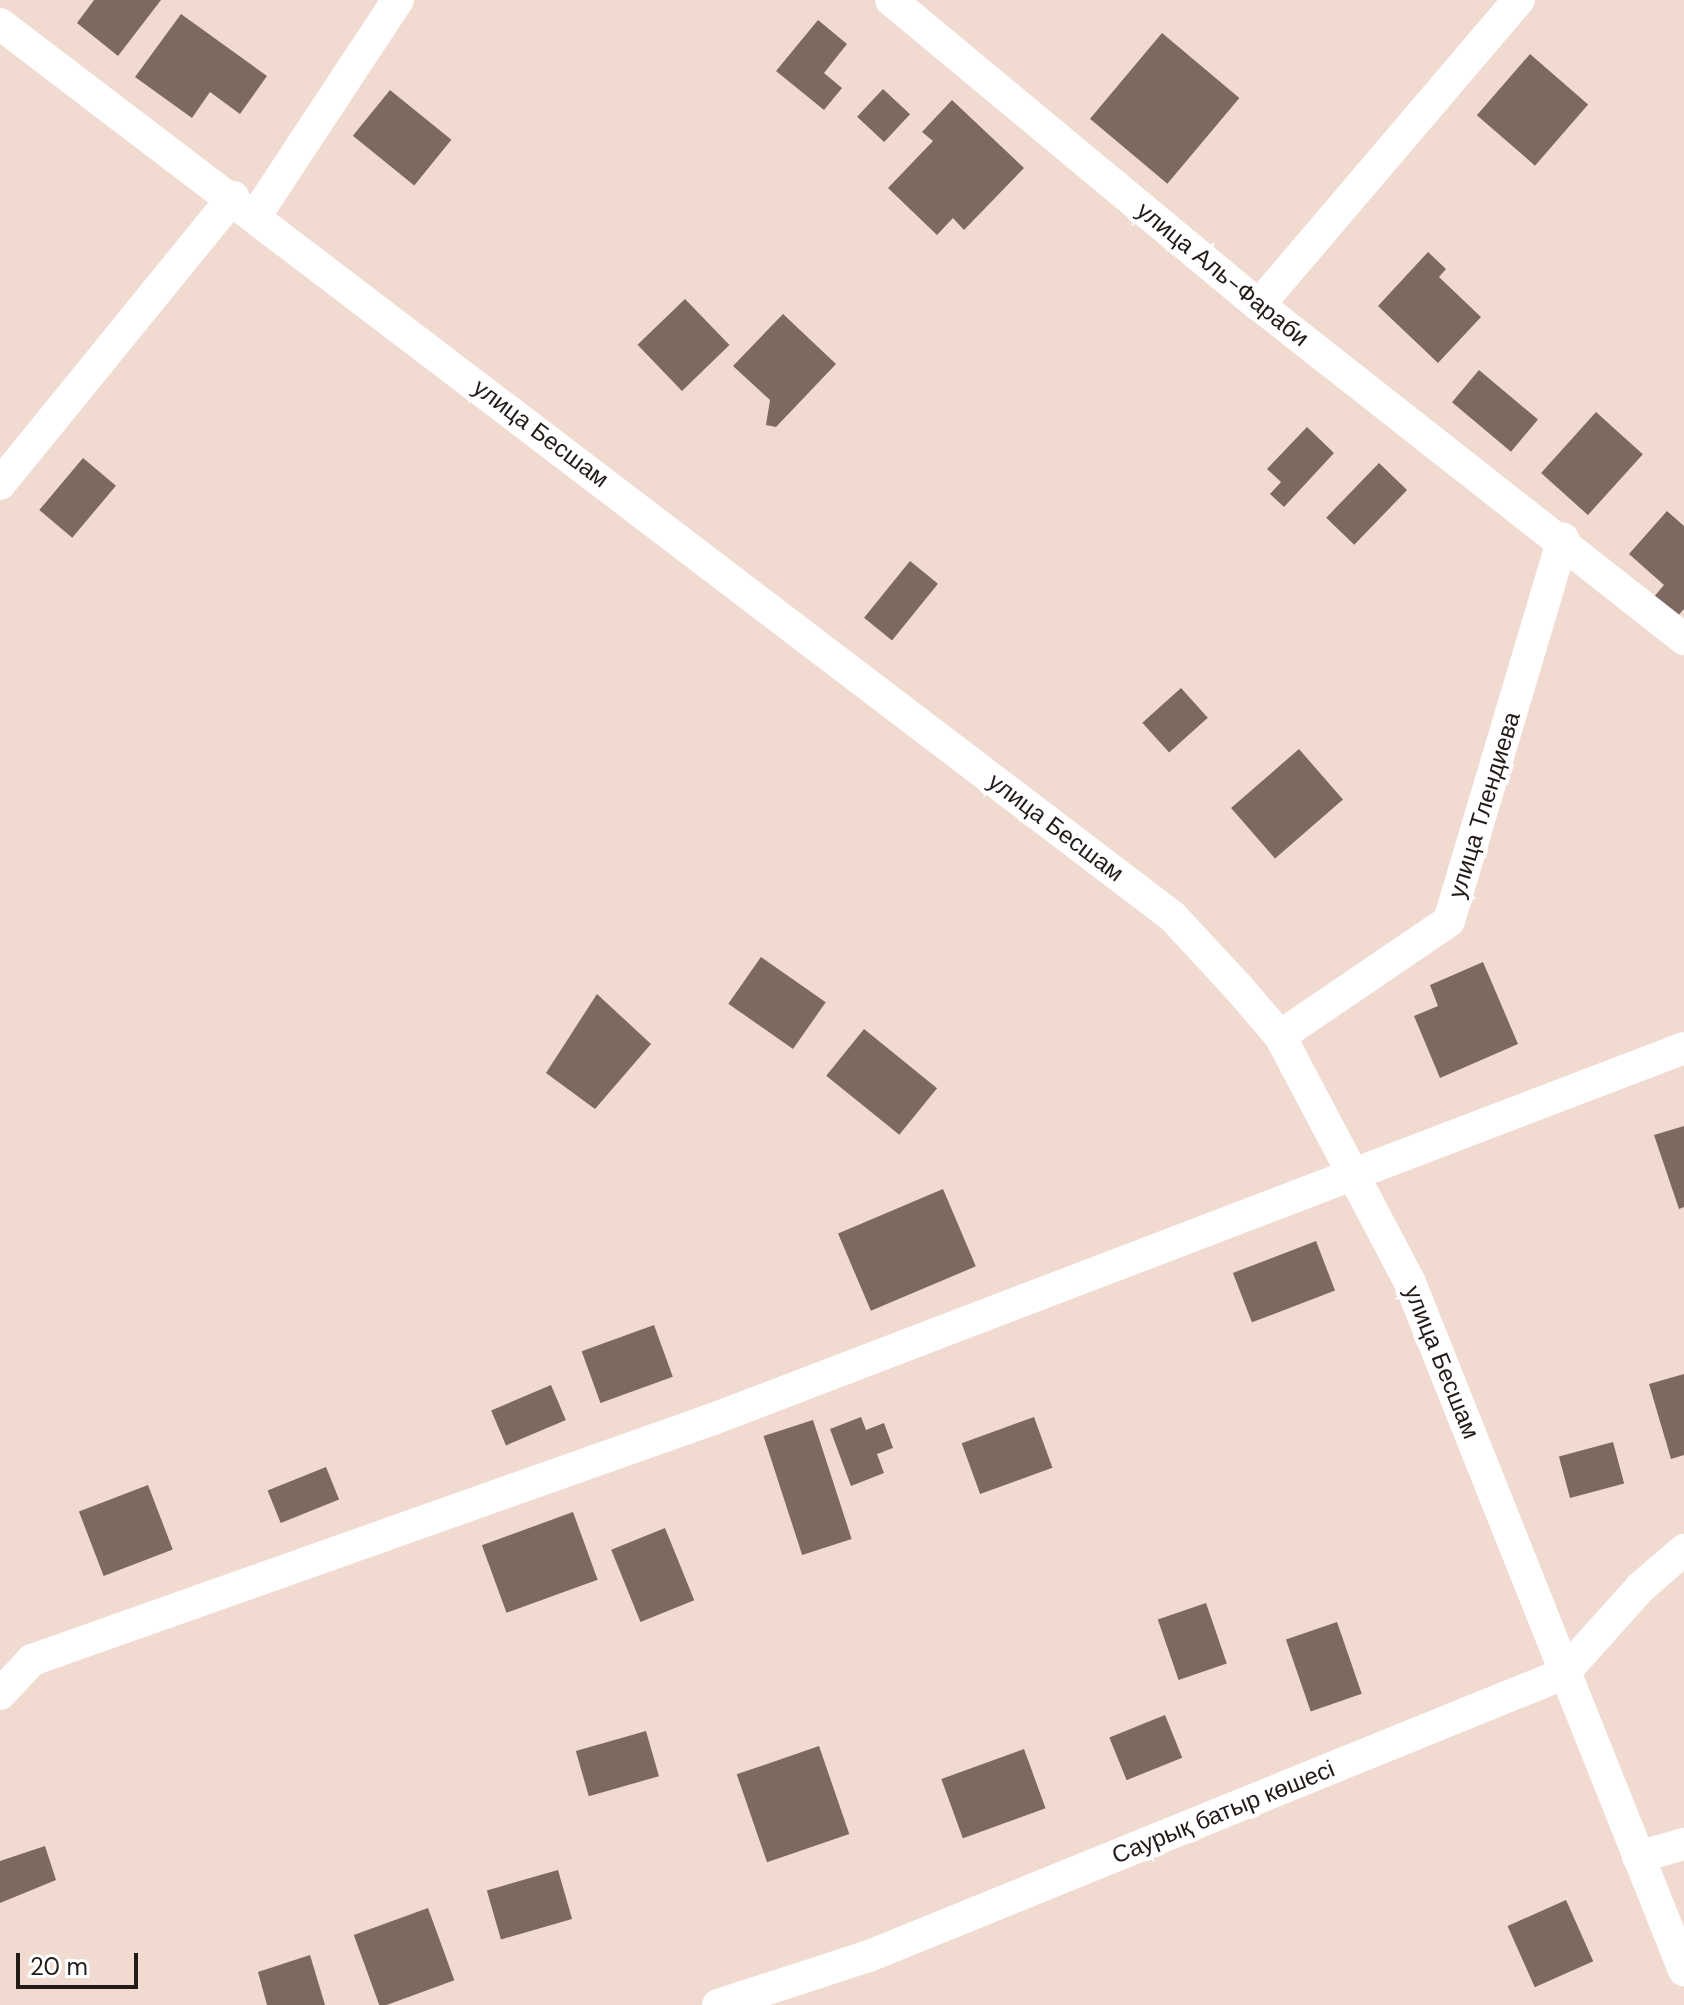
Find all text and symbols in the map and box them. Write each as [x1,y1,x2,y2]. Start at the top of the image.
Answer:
street label: улица Аль-Фараби [1131,196,1315,352]
street label: улица Бесшам [467,373,615,493]
street label: улица Тлендиева [1442,708,1526,902]
street label: улица Бесшам [982,767,1130,887]
street label: улица Бесшам [1398,1281,1486,1443]
street label: Саурық батыр көшесі [1107,1754,1339,1870]
scale bar [20,1937,142,1987]
text: 20 m [30,1951,88,1982]

